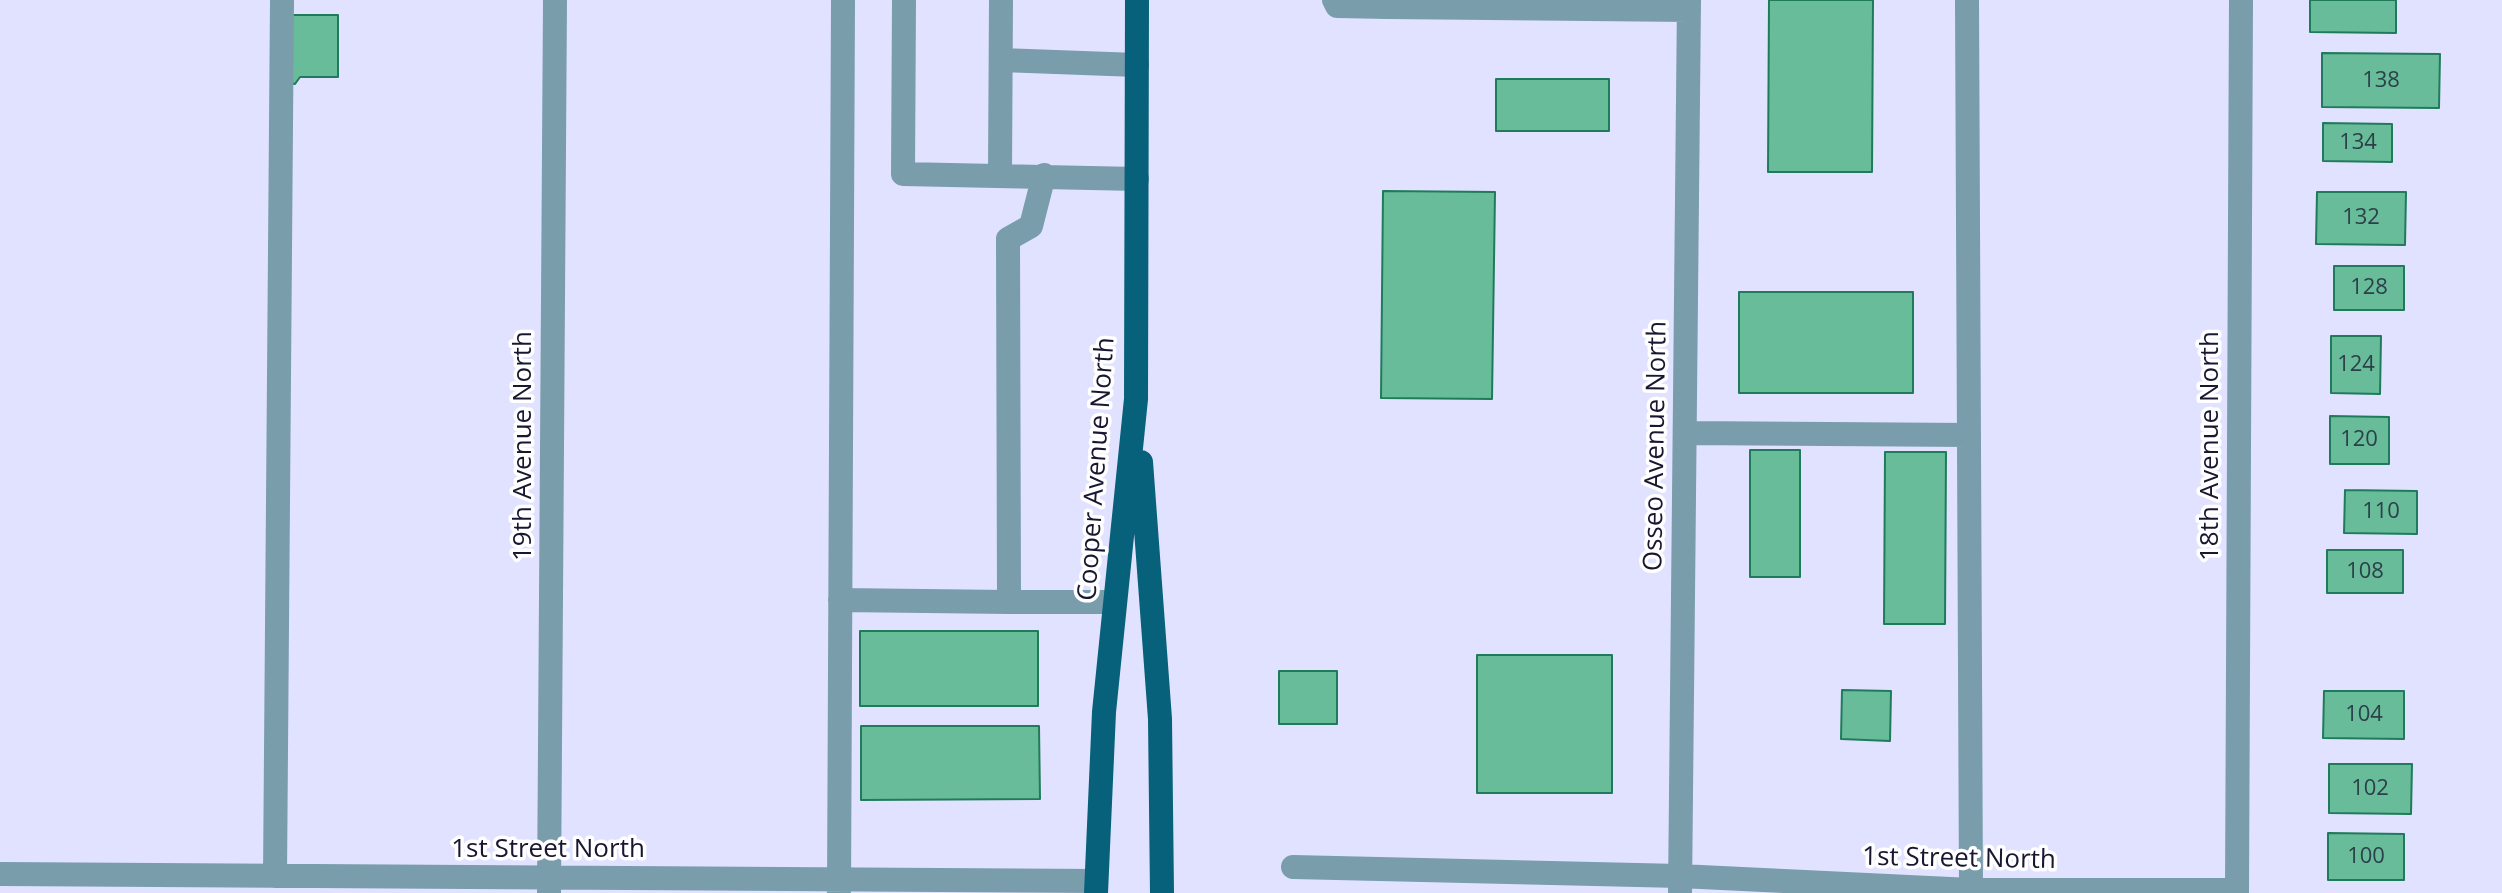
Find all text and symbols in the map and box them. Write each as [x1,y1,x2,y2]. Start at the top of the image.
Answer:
house number: 138 [2362,68,2400,94]
house number: 134 [2339,130,2377,156]
house number: 132 [2342,205,2380,231]
house number: 128 [2350,275,2388,301]
street label: Osseo Avenue North [1638,321,1674,571]
street label: 19th Avenue North [508,331,540,561]
street label: 18th Avenue North [2195,331,2227,561]
street label: Cooper Avenue North [1072,336,1122,602]
house number: 124 [2337,352,2375,378]
house number: 120 [2340,427,2378,453]
house number: 110 [2362,499,2400,525]
house number: 108 [2346,559,2384,585]
house number: 104 [2345,702,2383,728]
house number: 102 [2351,776,2389,802]
street label: 1st Street North [451,834,645,866]
street label: 1st Street North [1862,842,2056,876]
house number: 100 [2347,844,2385,870]

